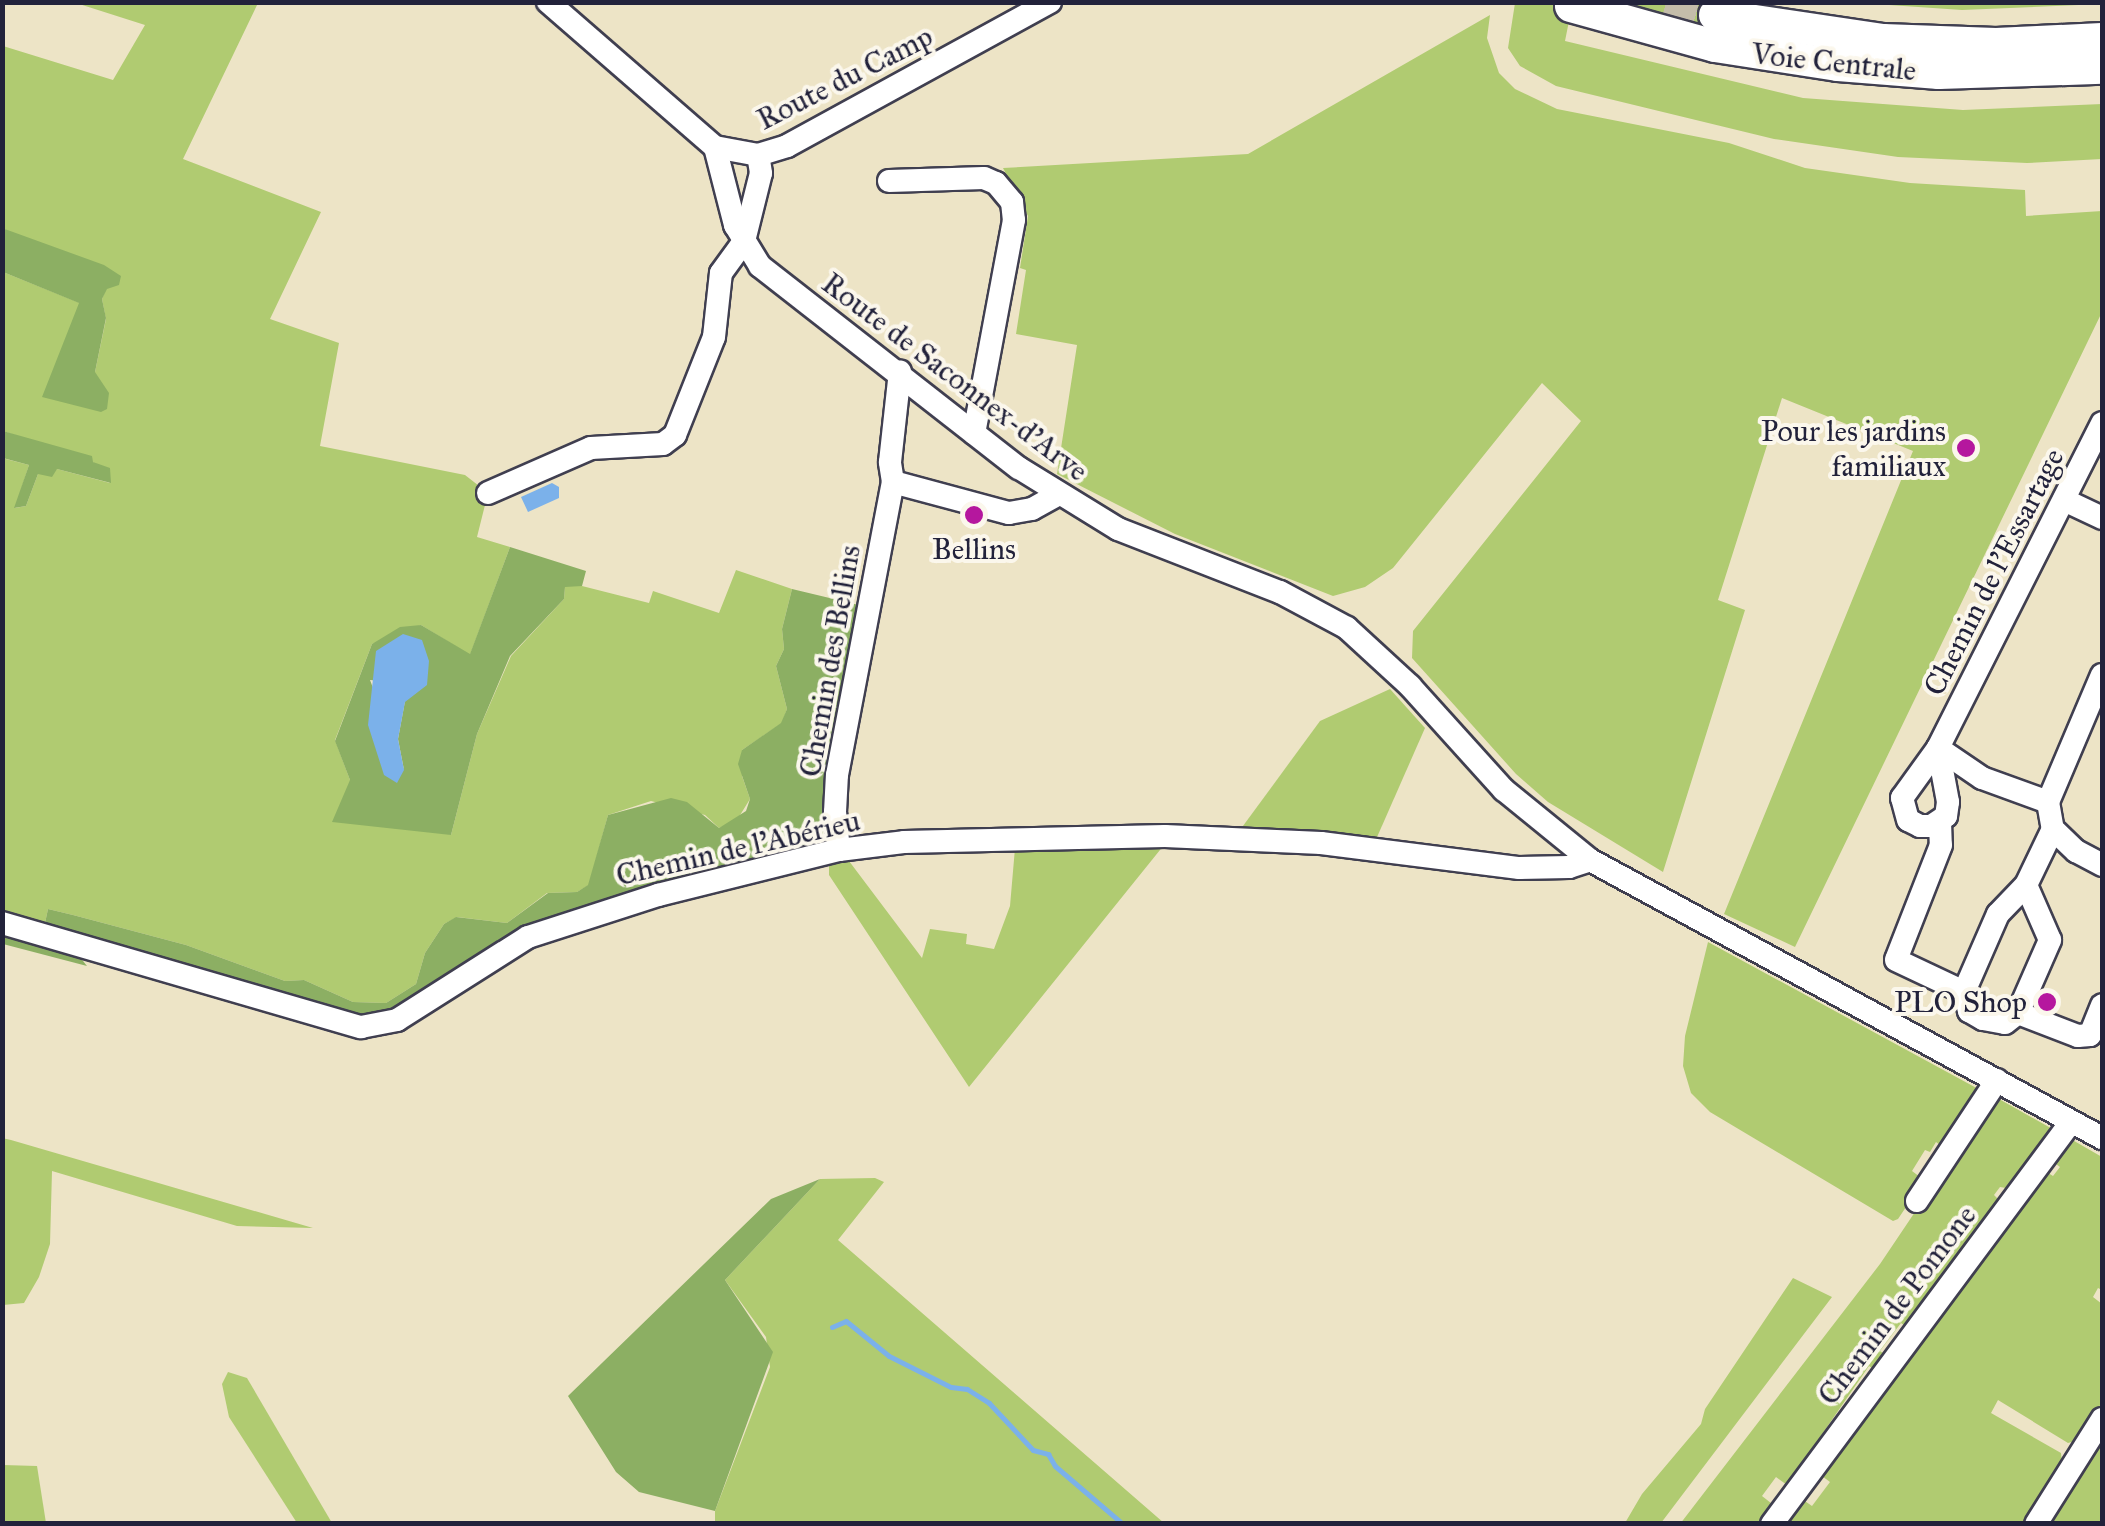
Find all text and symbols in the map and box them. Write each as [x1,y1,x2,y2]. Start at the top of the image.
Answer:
street label: Route du Camp [751,18,939,138]
street label: Voie Centrale [1750,35,1918,89]
street label: Route de Saconnex-d'Arve [815,265,1095,489]
place label: Pour les jardins familiaux [1761,413,1946,484]
marker: Pour les jardins familiaux [1955,437,1977,459]
street label: Chemin de l'Essartage [1916,442,2072,702]
marker: Bellins [963,504,985,526]
place label: Bellins [932,531,1016,567]
street label: Chemin des Bellins [792,542,868,780]
street label: Chemin de l'Abérieu [613,802,863,894]
place label: PLO Shop [1894,984,2027,1020]
marker: PLO Shop [2036,991,2058,1013]
street label: Chemin de Pomone [1810,1198,1984,1412]

